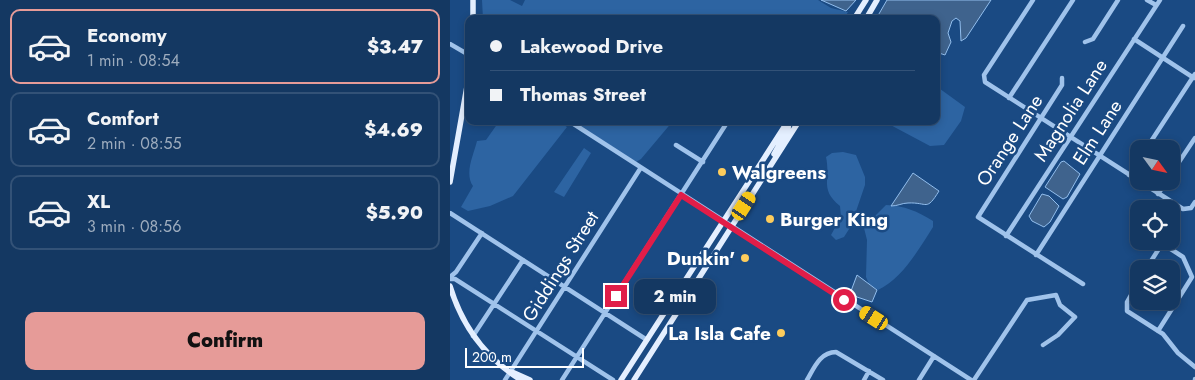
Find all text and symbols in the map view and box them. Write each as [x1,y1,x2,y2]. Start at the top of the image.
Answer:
text: Economy [87,22,167,49]
icon: car [27,24,72,69]
text: $3.47 [367,33,423,60]
text: Lakewood Drive [520,33,663,60]
text: 1 min · 08:54 [87,49,180,72]
street label: Magnolia Lane [1027,54,1114,167]
text: Thomas Street [520,81,646,108]
street label: Orange Lane [970,89,1049,191]
street label: Elm Lane [1066,94,1129,170]
text: Comfort [87,105,159,132]
icon: car [27,107,72,152]
text: $4.69 [364,116,423,143]
text: 2 min · 08:55 [87,132,182,155]
north arrow [1130,140,1180,190]
map controls [1130,140,1180,310]
place label: Walgreens [732,159,827,186]
marker: Walgreens [716,166,728,178]
text: XL [87,188,110,215]
car [729,189,758,223]
icon: car [27,190,72,235]
text: $5.90 [366,199,423,226]
button: locate [1130,200,1180,250]
street label: Giddings Street [516,205,605,327]
place label: Burger King [780,206,888,233]
marker: Burger King [764,213,776,225]
text: 3 min · 08:56 [87,215,181,238]
place label: Dunkin' [667,245,735,272]
marker: Dunkin' [739,252,751,264]
button: layers [1130,260,1180,310]
callout: 2 min [634,278,716,314]
route end [605,285,627,307]
text: 2 min [654,285,696,308]
route start [833,289,855,311]
car [857,304,890,332]
button: Confirm [25,312,425,370]
place label: La Isla Cafe [668,320,771,347]
marker: La Isla Cafe [775,327,787,339]
scale bar [465,345,584,368]
text: 200 m [472,347,512,367]

